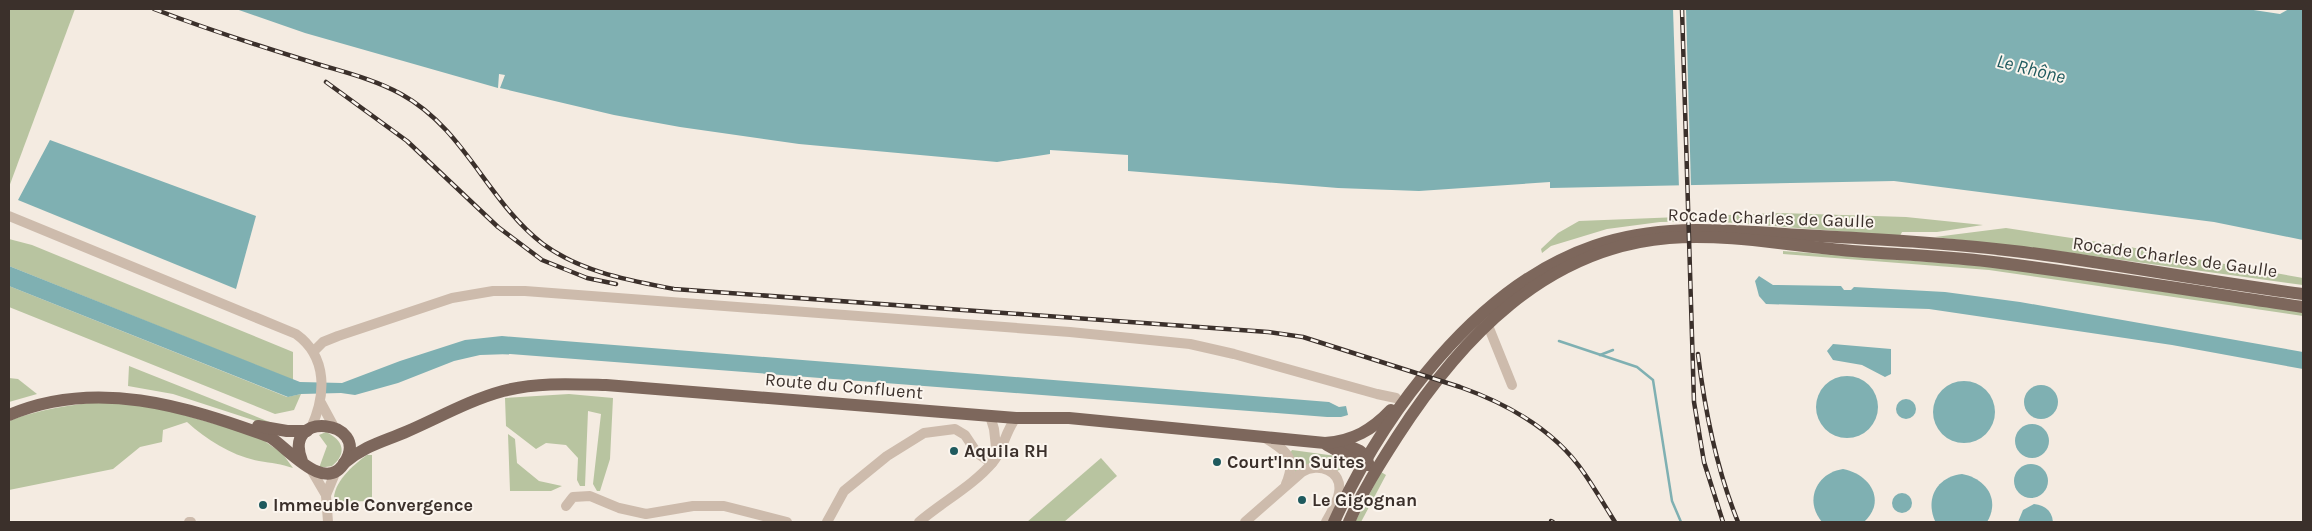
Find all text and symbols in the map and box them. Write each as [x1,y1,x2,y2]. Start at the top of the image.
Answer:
water label: Le Rhône [1994,50,2068,88]
street label: Rocade Charles de Gaulle [1667,203,1875,233]
street label: Rocade Charles de Gaulle [2071,232,2279,282]
street label: Route du Confluent [764,368,924,404]
place label: Aquila RH [964,440,1048,462]
marker: Aquila RH [948,445,960,457]
place label: Court'Inn Suites [1227,451,1365,473]
marker: Court'Inn Suites [1211,456,1223,468]
place label: Le Gigognan [1312,489,1417,511]
place label: Immeuble Convergence [273,494,473,516]
marker: Le Gigognan [1296,494,1308,506]
marker: Immeuble Convergence [257,499,269,511]

